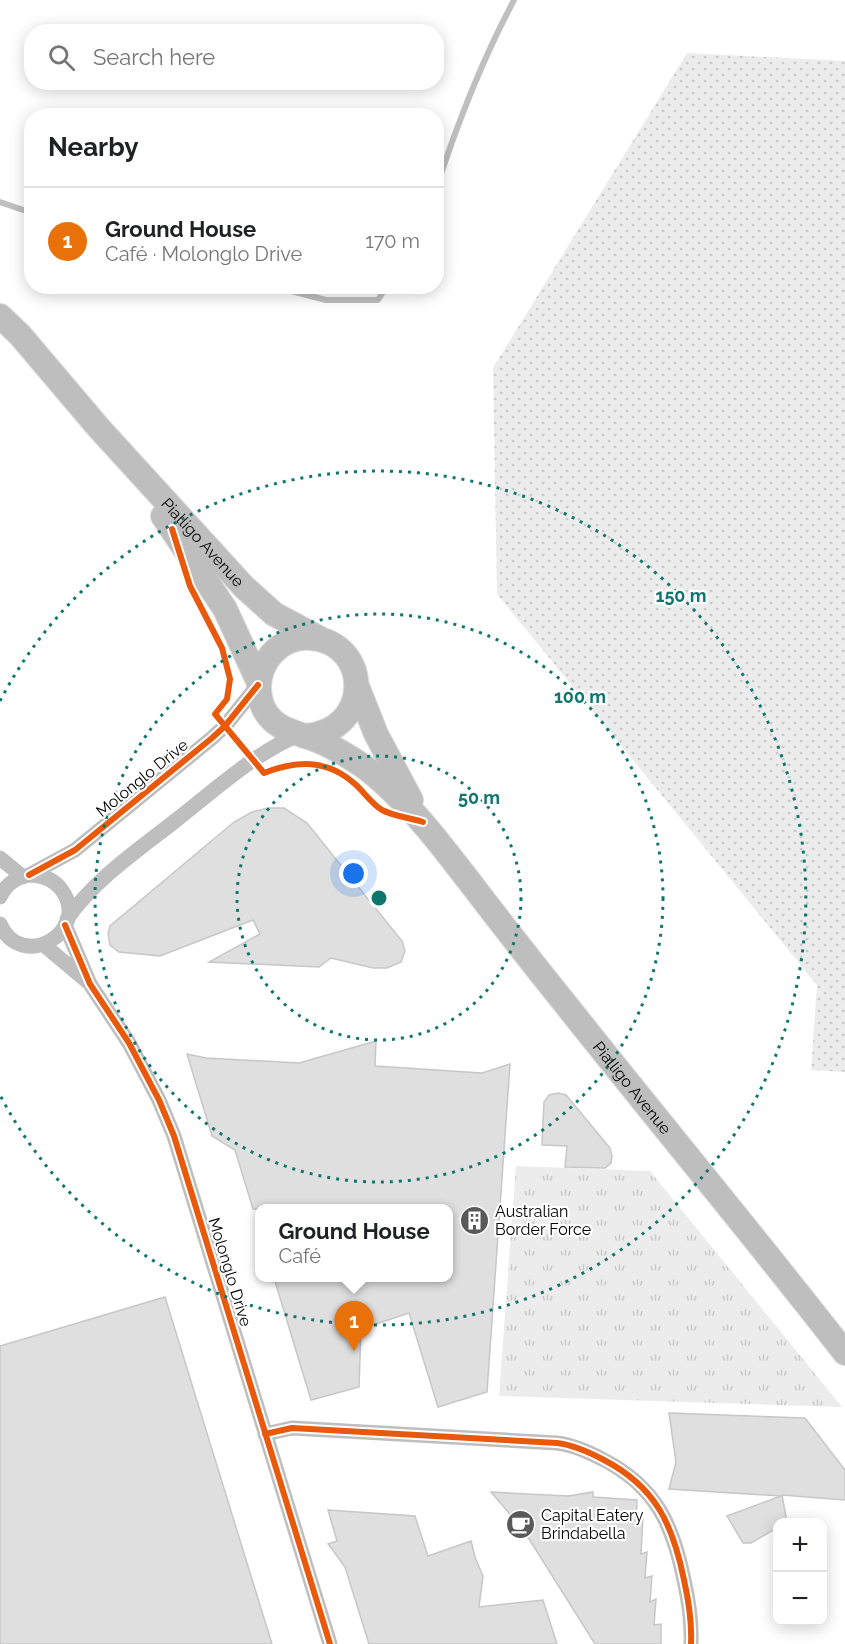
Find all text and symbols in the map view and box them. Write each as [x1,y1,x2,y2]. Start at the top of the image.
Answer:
search box [24,24,444,90]
icon: search [45,41,78,74]
text: Search here [93,44,215,70]
text: Nearby [48,132,138,162]
text: Ground House [105,216,256,242]
text: 1 [63,229,72,253]
text: 170 m [365,229,420,253]
text: Café · Molonglo Drive [105,242,302,266]
street label: Pialligo Avenue [158,494,248,590]
text: 150 m [656,585,707,606]
text: 100 m [554,686,606,707]
street label: Molonglo Drive [92,735,192,821]
text: 50 m [458,787,500,808]
your location [339,859,368,888]
centre of rings [369,888,389,908]
street label: Pialligo Avenue [589,1037,675,1138]
place label: Australian Border Force [495,1202,591,1239]
popup [255,1204,453,1282]
building icon: Australian Border Force [458,1204,490,1236]
street label: Molonglo Drive [204,1215,256,1329]
text: Ground House [278,1218,430,1244]
text: Café [278,1244,321,1268]
pin: 1 [334,1302,374,1351]
place label: Capital Eatery Brindabella [541,1506,644,1543]
cafe icon: Capital Eatery Brindabella [504,1508,536,1540]
map controls [773,1518,827,1626]
button: + [773,1518,827,1572]
button: − [773,1572,827,1626]

